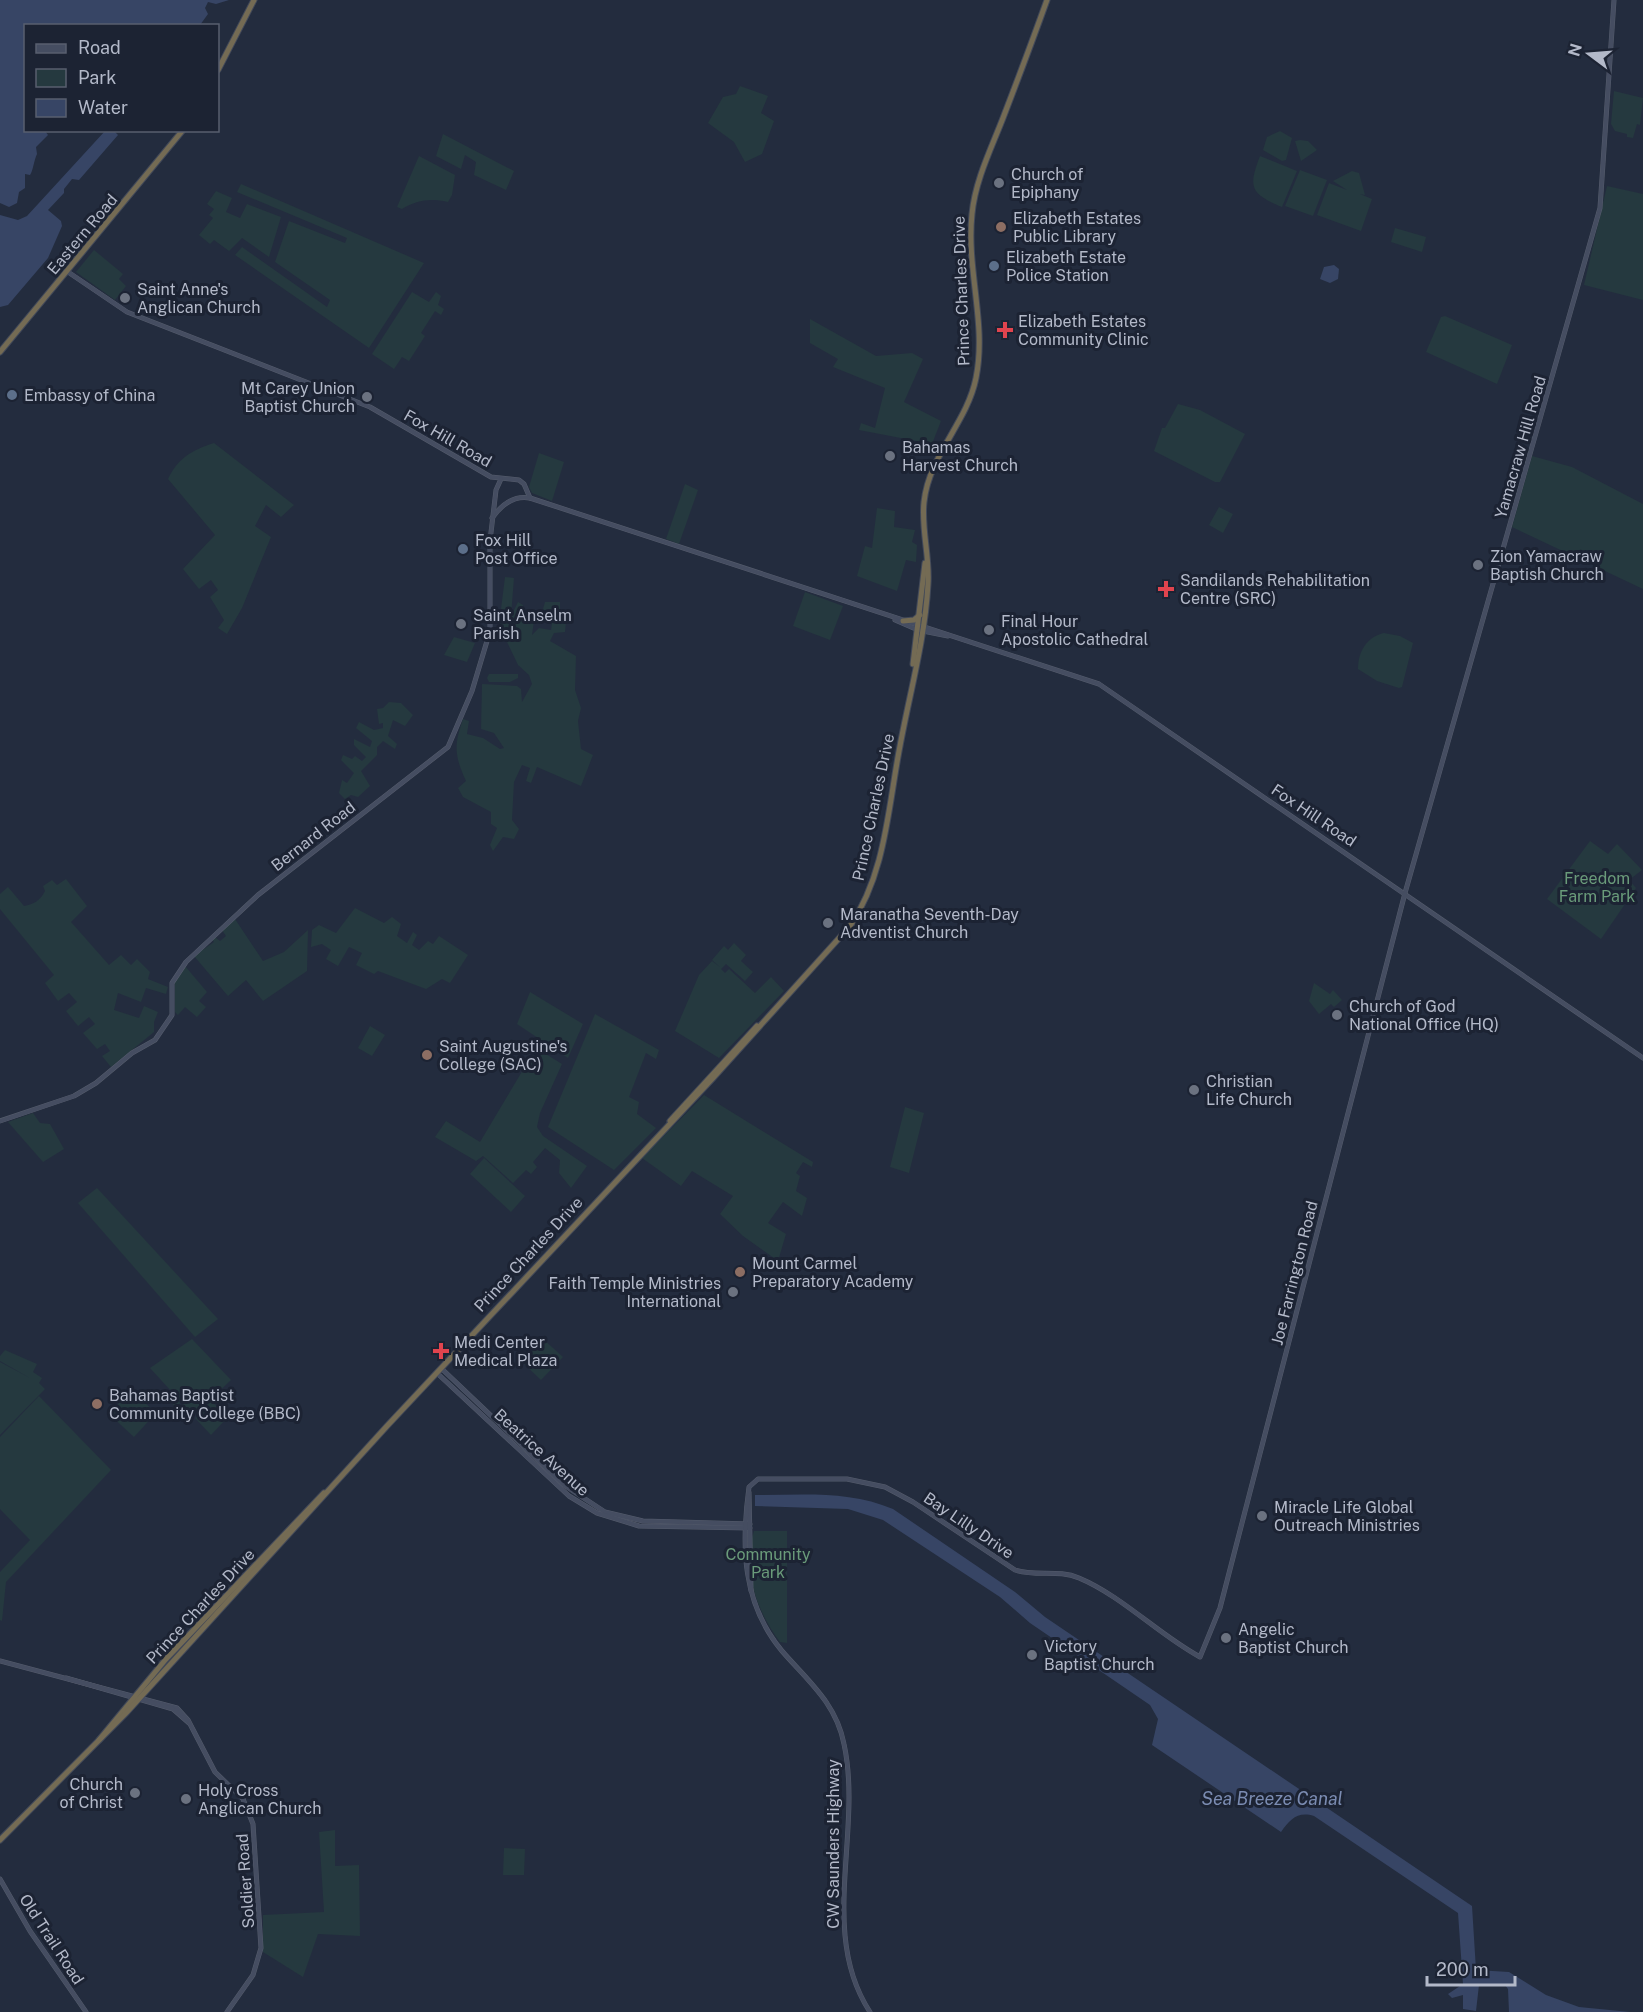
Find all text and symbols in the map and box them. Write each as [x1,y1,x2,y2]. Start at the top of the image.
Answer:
legend [24,24,219,132]
north arrow [1559,24,1619,84]
text: Road [78,37,121,58]
text: N [1564,41,1586,59]
text: Park [78,67,116,88]
text: Water [78,97,128,118]
place label: Church of Epiphany [1011,165,1083,202]
marker: Church of Epiphany [992,176,1006,190]
street label: Eastern Road [43,190,121,278]
place label: Elizabeth Estates Public Library [1013,209,1141,246]
street label: Prince Charles Drive [949,216,974,366]
marker: Elizabeth Estates Public Library [994,220,1008,234]
place label: Elizabeth Estate Police Station [1006,248,1126,285]
marker: Elizabeth Estate Police Station [987,259,1001,273]
place label: Saint Anne's Anglican Church [137,280,260,317]
marker: Saint Anne's Anglican Church [118,291,132,305]
place label: Elizabeth Estates Community Clinic [1018,312,1149,349]
marker: Elizabeth Estates Community Clinic [996,321,1014,339]
street label: Yamacraw Hill Road [1491,374,1550,521]
place label: Mt Carey Union Baptist Church [241,379,355,416]
place label: Embassy of China [24,386,155,405]
marker: Embassy of China [5,388,19,402]
marker: Mt Carey Union Baptist Church [360,390,374,404]
street label: Fox Hill Road [400,406,495,471]
place label: Bahamas Harvest Church [902,438,1018,475]
marker: Bahamas Harvest Church [883,449,897,463]
place label: Fox Hill Post Office [475,531,558,568]
marker: Fox Hill Post Office [456,542,470,556]
place label: Zion Yamacraw Baptish Church [1490,547,1604,584]
marker: Zion Yamacraw Baptish Church [1471,558,1485,572]
place label: Sandilands Rehabilitation Centre (SRC) [1180,571,1370,608]
marker: Sandilands Rehabilitation Centre (SRC) [1157,580,1175,598]
place label: Saint Anselm Parish [473,606,572,643]
place label: Final Hour Apostolic Cathedral [1001,612,1148,649]
marker: Saint Anselm Parish [454,617,468,631]
marker: Final Hour Apostolic Cathedral [982,623,996,637]
street label: Prince Charles Drive [849,732,898,883]
street label: Fox Hill Road [1268,780,1360,851]
street label: Bernard Road [267,798,359,875]
park label: Freedom Farm Park [1559,869,1635,906]
place label: Maranatha Seventh-Day Adventist Church [840,905,1019,942]
marker: Maranatha Seventh-Day Adventist Church [821,916,835,930]
place label: Church of God National Office (HQ) [1349,997,1499,1034]
marker: Church of God National Office (HQ) [1330,1008,1344,1022]
place label: Saint Augustine's College (SAC) [439,1037,567,1074]
marker: Saint Augustine's College (SAC) [420,1048,434,1062]
place label: Christian Life Church [1206,1072,1292,1109]
marker: Christian Life Church [1187,1083,1201,1097]
street label: Prince Charles Drive [470,1193,587,1316]
street label: Joe Farrington Road [1267,1199,1322,1347]
place label: Mount Carmel Preparatory Academy [752,1254,914,1291]
marker: Mount Carmel Preparatory Academy [733,1265,747,1279]
place label: Faith Temple Ministries International [549,1274,721,1311]
marker: Faith Temple Ministries International [726,1285,740,1299]
place label: Medi Center Medical Plaza [454,1333,557,1370]
marker: Medi Center Medical Plaza [432,1342,450,1360]
place label: Bahamas Baptist Community College (BBC) [109,1386,301,1423]
marker: Bahamas Baptist Community College (BBC) [90,1397,104,1411]
street label: Beatrice Avenue [490,1405,593,1500]
street label: Bay Lilly Drive [920,1488,1017,1563]
place label: Miracle Life Global Outreach Ministries [1274,1498,1420,1535]
marker: Miracle Life Global Outreach Ministries [1255,1509,1269,1523]
street label: Prince Charles Drive [142,1545,259,1668]
park label: Community Park [725,1545,811,1582]
place label: Angelic Baptist Church [1238,1620,1349,1657]
marker: Angelic Baptist Church [1219,1631,1233,1645]
place label: Victory Baptist Church [1044,1637,1155,1674]
marker: Victory Baptist Church [1025,1648,1039,1662]
street label: CW Saunders Highway [824,1759,843,1929]
place label: Church of Christ [59,1775,123,1812]
place label: Holy Cross Anglican Church [198,1781,321,1818]
marker: Church of Christ [128,1786,142,1800]
water label: Sea Breeze Canal [1201,1788,1343,1809]
marker: Holy Cross Anglican Church [179,1792,193,1806]
street label: Soldier Road [233,1833,258,1929]
street label: Old Trail Road [15,1890,88,1988]
scale bar [1427,1949,1516,1987]
text: 200 m [1436,1959,1489,1980]

